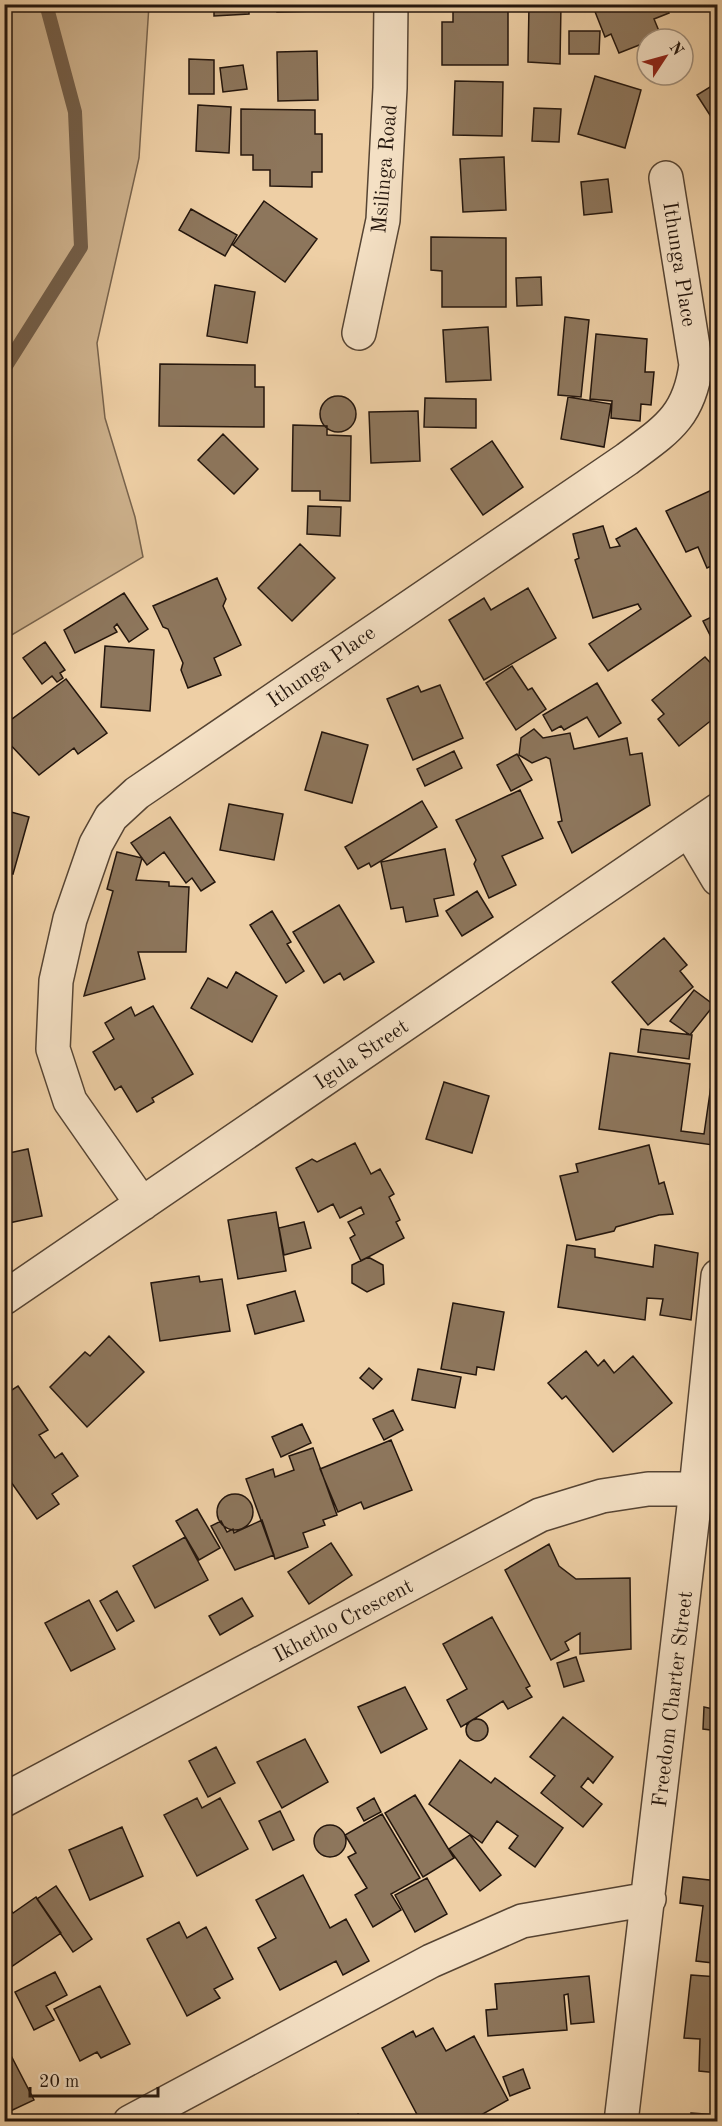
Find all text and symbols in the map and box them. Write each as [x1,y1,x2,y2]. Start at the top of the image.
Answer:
north arrow [635,27,695,87]
text: N [665,40,686,60]
street label: Msilinga Road [369,104,402,235]
street label: Ithunga Place [658,200,699,328]
street label: Ithunga Place [264,622,380,712]
street label: Igula Street [311,1016,413,1094]
street label: Ikhetho Crescent [271,1576,417,1667]
street label: Freedom Charter Street [650,1590,697,1808]
scale bar [30,2060,158,2098]
text: 20 m [39,2073,79,2091]

